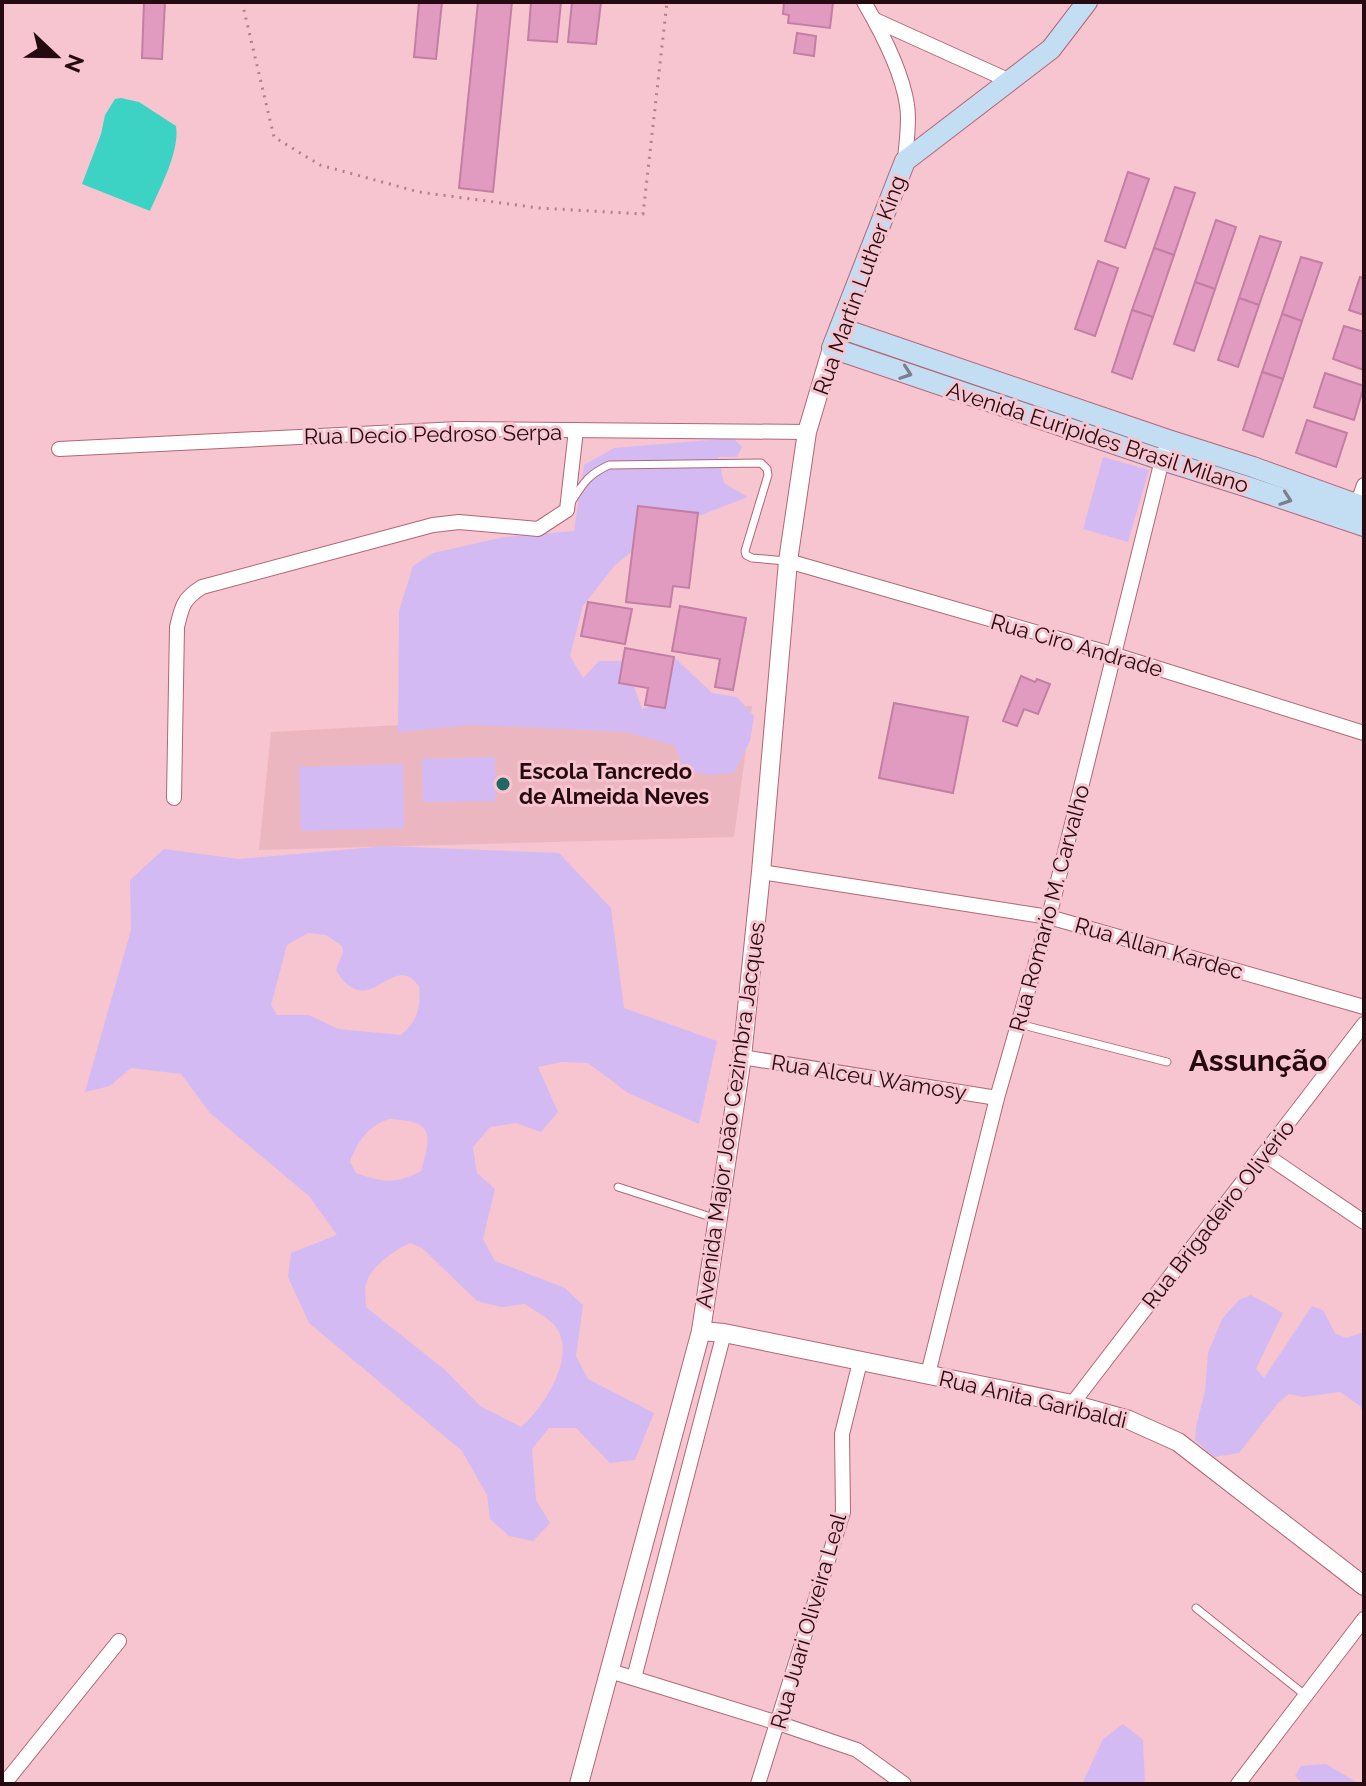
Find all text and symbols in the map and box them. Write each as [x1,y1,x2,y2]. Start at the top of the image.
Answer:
north arrow [16,16,96,96]
text: N [59,51,90,76]
street label: Rua Martin Luther King [807,172,911,398]
one-way arrow [898,363,912,379]
street label: Avenida Euripides Brasil Milano [944,376,1252,498]
street label: Rua Decio Pedroso Serpa [304,419,562,449]
one-way arrow [1278,490,1292,506]
street label: Rua Ciro Andrade [988,608,1166,682]
place label: Escola Tancredo de Almeida Neves [519,758,709,809]
marker: Escola Tancredo de Almeida Neves [494,775,512,793]
street label: Rua Romario M. Carvalho [1003,782,1095,1034]
street label: Rua Allan Kardec [1072,912,1246,984]
street label: Avenida Major João Cezimbra Jacques [690,920,770,1310]
district label: Assunção [1189,1043,1327,1078]
street label: Rua Alceu Wamosy [770,1049,969,1105]
street label: Rua Brigadeiro Olivério [1136,1114,1300,1314]
street label: Rua Anita Garibaldi [937,1365,1129,1433]
street label: Rua Juari Oliveira Leal [765,1510,851,1732]

